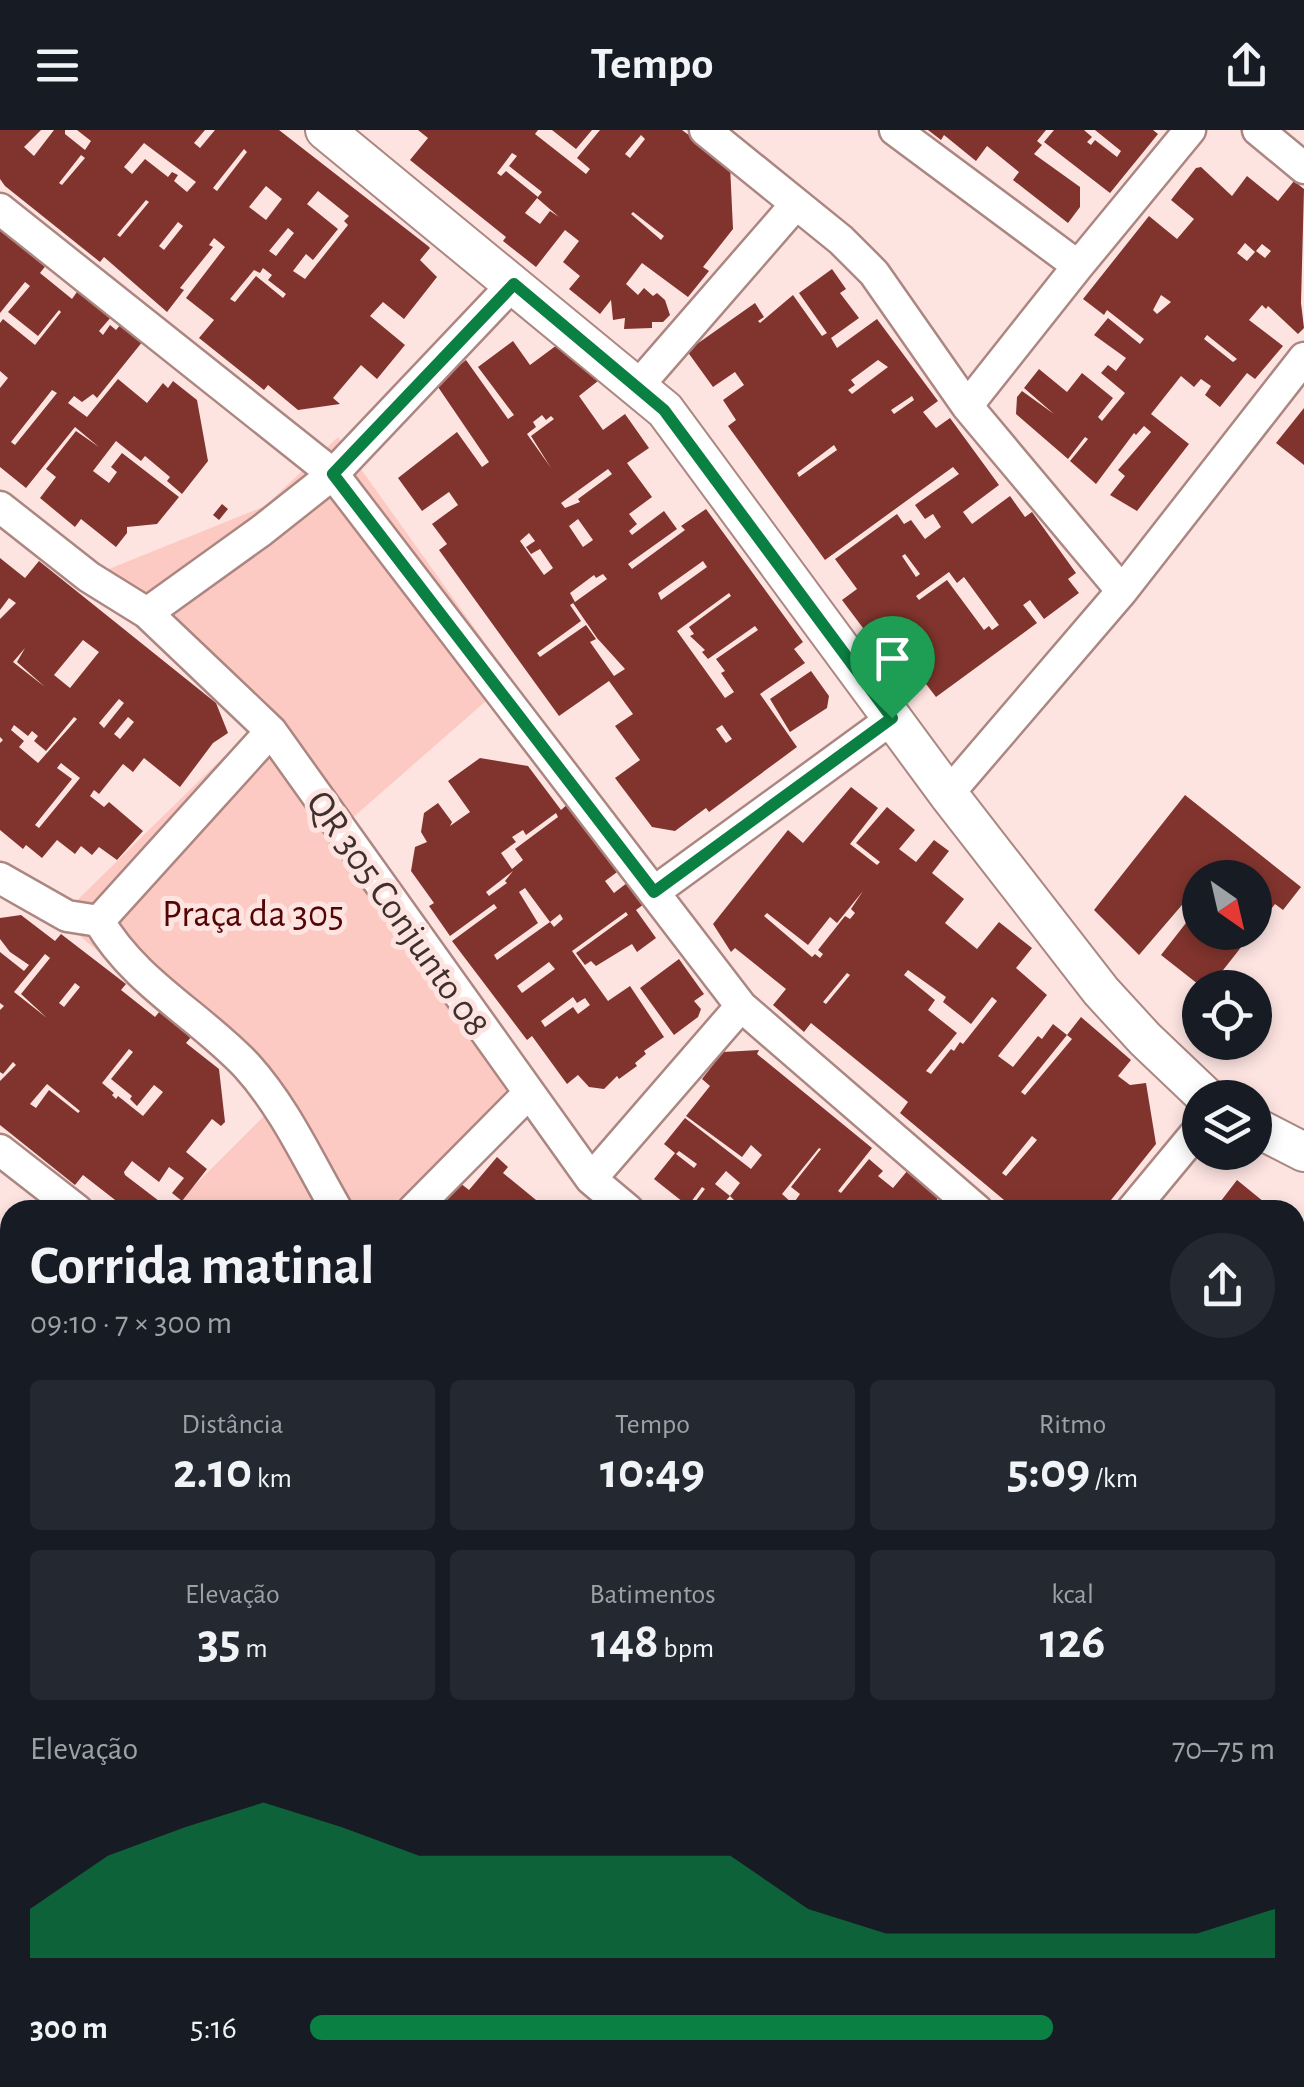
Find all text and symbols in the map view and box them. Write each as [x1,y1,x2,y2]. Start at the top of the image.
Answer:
icon: menu [30,38,85,93]
icon: share [1219,38,1274,93]
text: Tempo [591,42,713,87]
pin [850,616,935,719]
icon: arrive [865,631,920,686]
street label: QR 305 Conjunto 08 [299,785,496,1044]
north arrow [1182,860,1272,950]
map controls [1182,860,1272,1170]
park label: Praça da 305 [162,896,344,934]
button: locate [1182,970,1272,1060]
button: layers [1182,1080,1272,1170]
button: share [1170,1233,1275,1338]
text: Corrida matinal [30,1239,375,1294]
text: 09:10 · 7 × 300 m [30,1307,232,1339]
text: Distância [182,1411,283,1439]
text: Tempo [615,1411,690,1439]
text: Ritmo [1039,1411,1106,1439]
text: 2.10 [173,1447,252,1497]
text: 10:49 [600,1447,705,1497]
text: 5:09 [1007,1447,1090,1497]
text: km [252,1465,292,1493]
text: /km [1090,1465,1138,1493]
text: Elevação [185,1581,280,1609]
text: Batimentos [589,1581,716,1609]
text: kcal [1051,1581,1094,1609]
text: 35 [197,1617,241,1667]
text: 148 [591,1617,659,1667]
text: 126 [1040,1617,1105,1667]
text: m [241,1635,268,1663]
text: bpm [659,1635,714,1663]
text: Elevação [30,1733,138,1765]
text: 70–75 m [1172,1733,1275,1765]
text: 300 m [30,2012,108,2044]
text: 5:16 [190,2012,237,2044]

